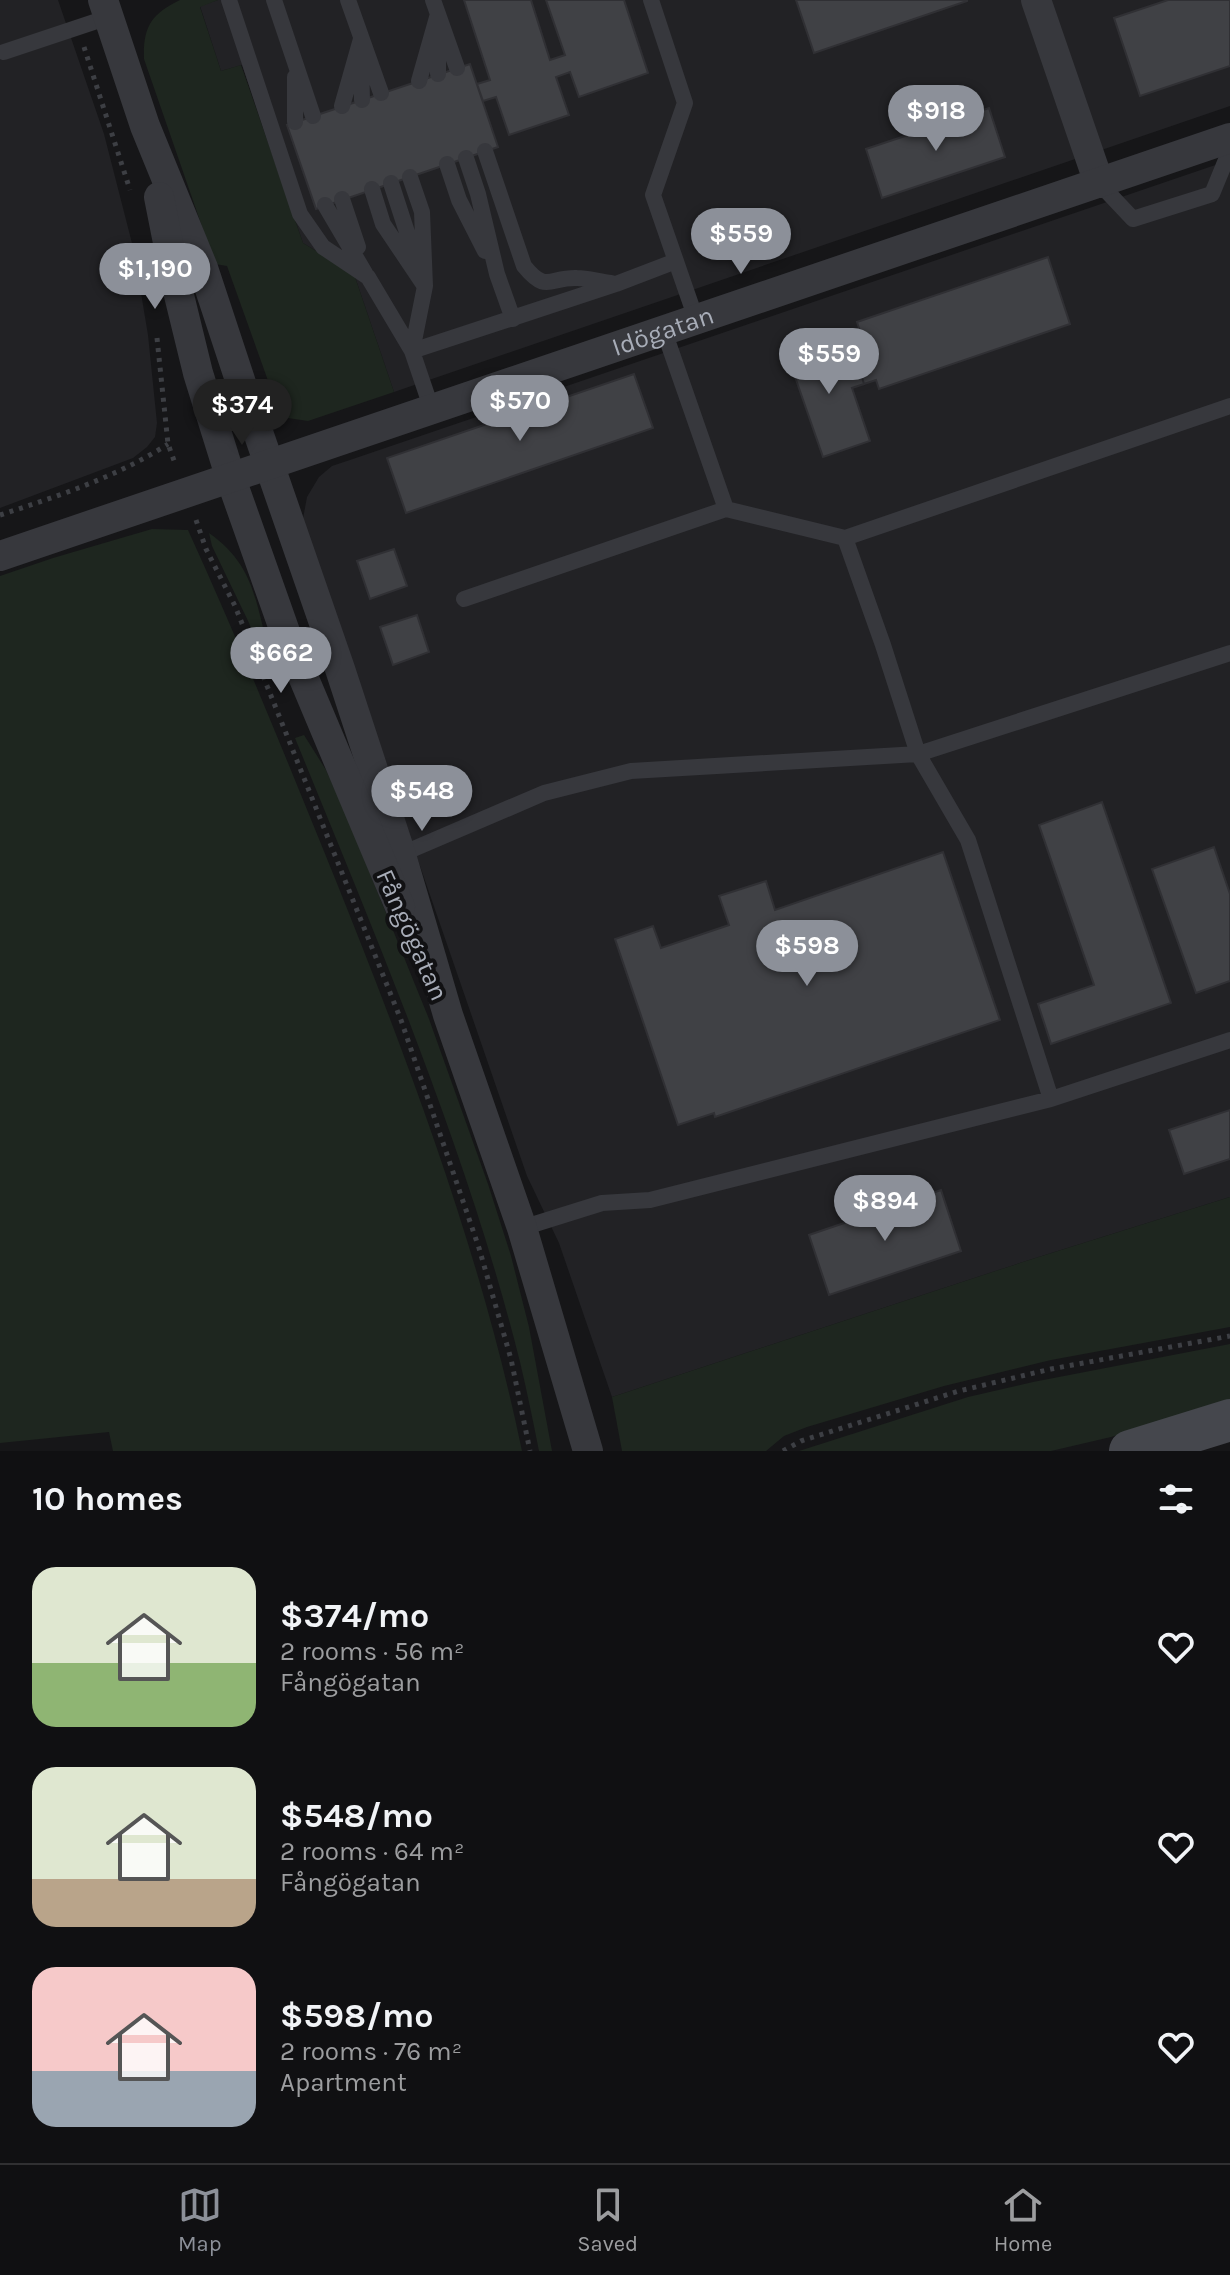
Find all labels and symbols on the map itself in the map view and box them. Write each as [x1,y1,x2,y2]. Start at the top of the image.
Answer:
pin: $918 [889,85,983,153]
pin: $559 [694,208,788,276]
pin: $1,190 [90,243,220,311]
street label: Idögatan [608,299,718,362]
pin: $559 [782,328,876,396]
pin: $570 [473,375,567,443]
pin: $374 [195,379,289,447]
pin: $662 [234,627,328,695]
pin: $548 [375,765,469,833]
street label: Fångögatan [369,864,455,1006]
pin: $598 [760,920,854,988]
pin: $894 [838,1175,932,1243]

